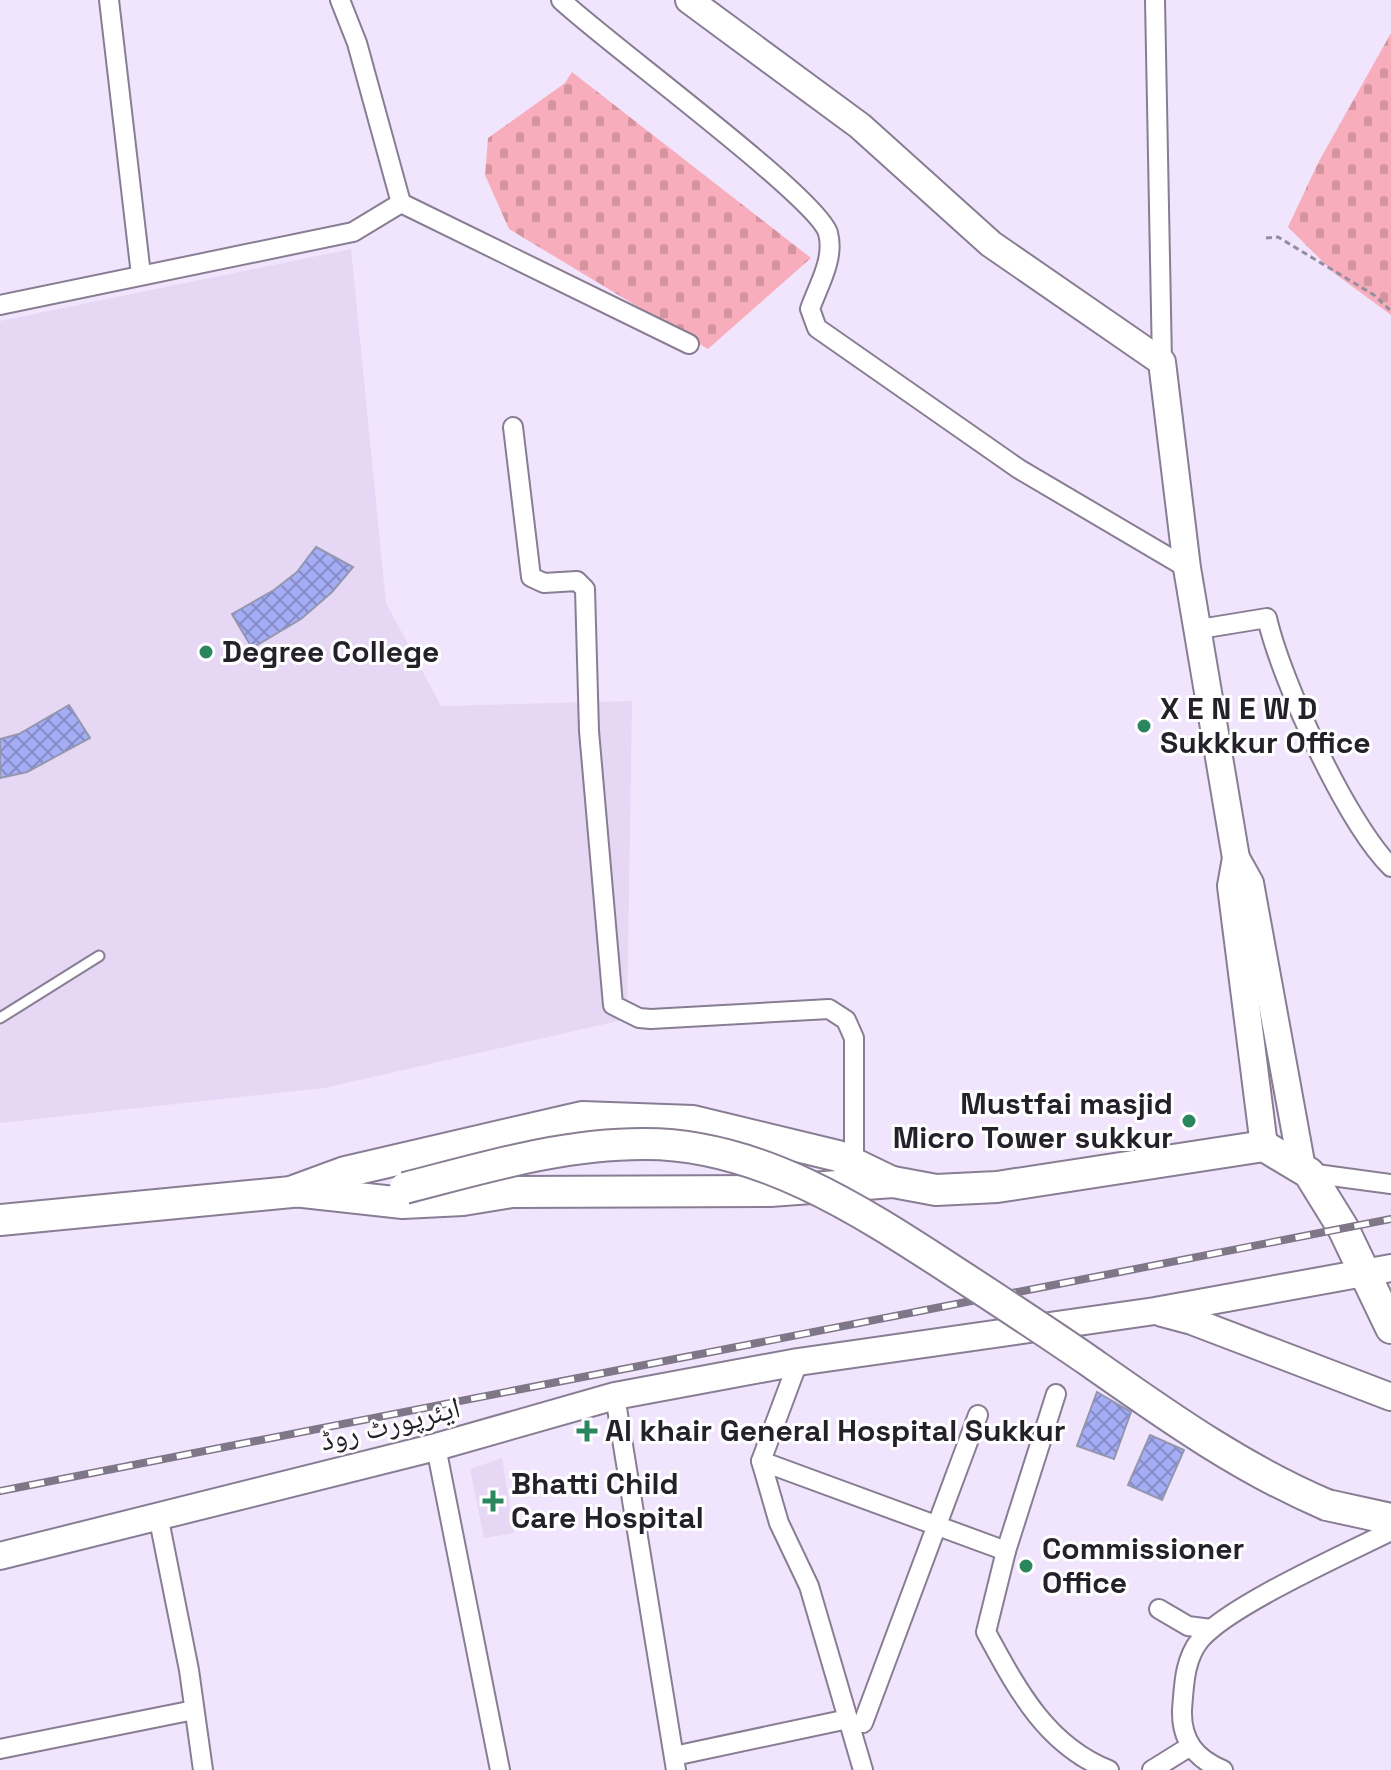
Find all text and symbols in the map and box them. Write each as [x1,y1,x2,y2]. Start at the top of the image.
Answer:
place label: Degree College [222,632,439,671]
marker: Degree College [197,643,215,661]
place label: X E N E W D Sukkkur Office [1160,689,1371,762]
marker: X E N E W D Sukkkur Office [1135,717,1153,735]
place label: Mustfai masjid Micro Tower sukkur [893,1084,1173,1157]
marker: Mustfai masjid Micro Tower sukkur [1180,1112,1198,1130]
street label: ایئرپورٹ روڈ [316,1387,464,1460]
place label: Al khair General Hospital Sukkur [605,1411,1066,1450]
marker: Al khair General Hospital Sukkur [576,1420,598,1442]
place label: Bhatti Child Care Hospital [511,1464,704,1537]
marker: Bhatti Child Care Hospital [482,1490,504,1512]
place label: Commissioner Office [1042,1529,1244,1602]
marker: Commissioner Office [1017,1557,1035,1575]

